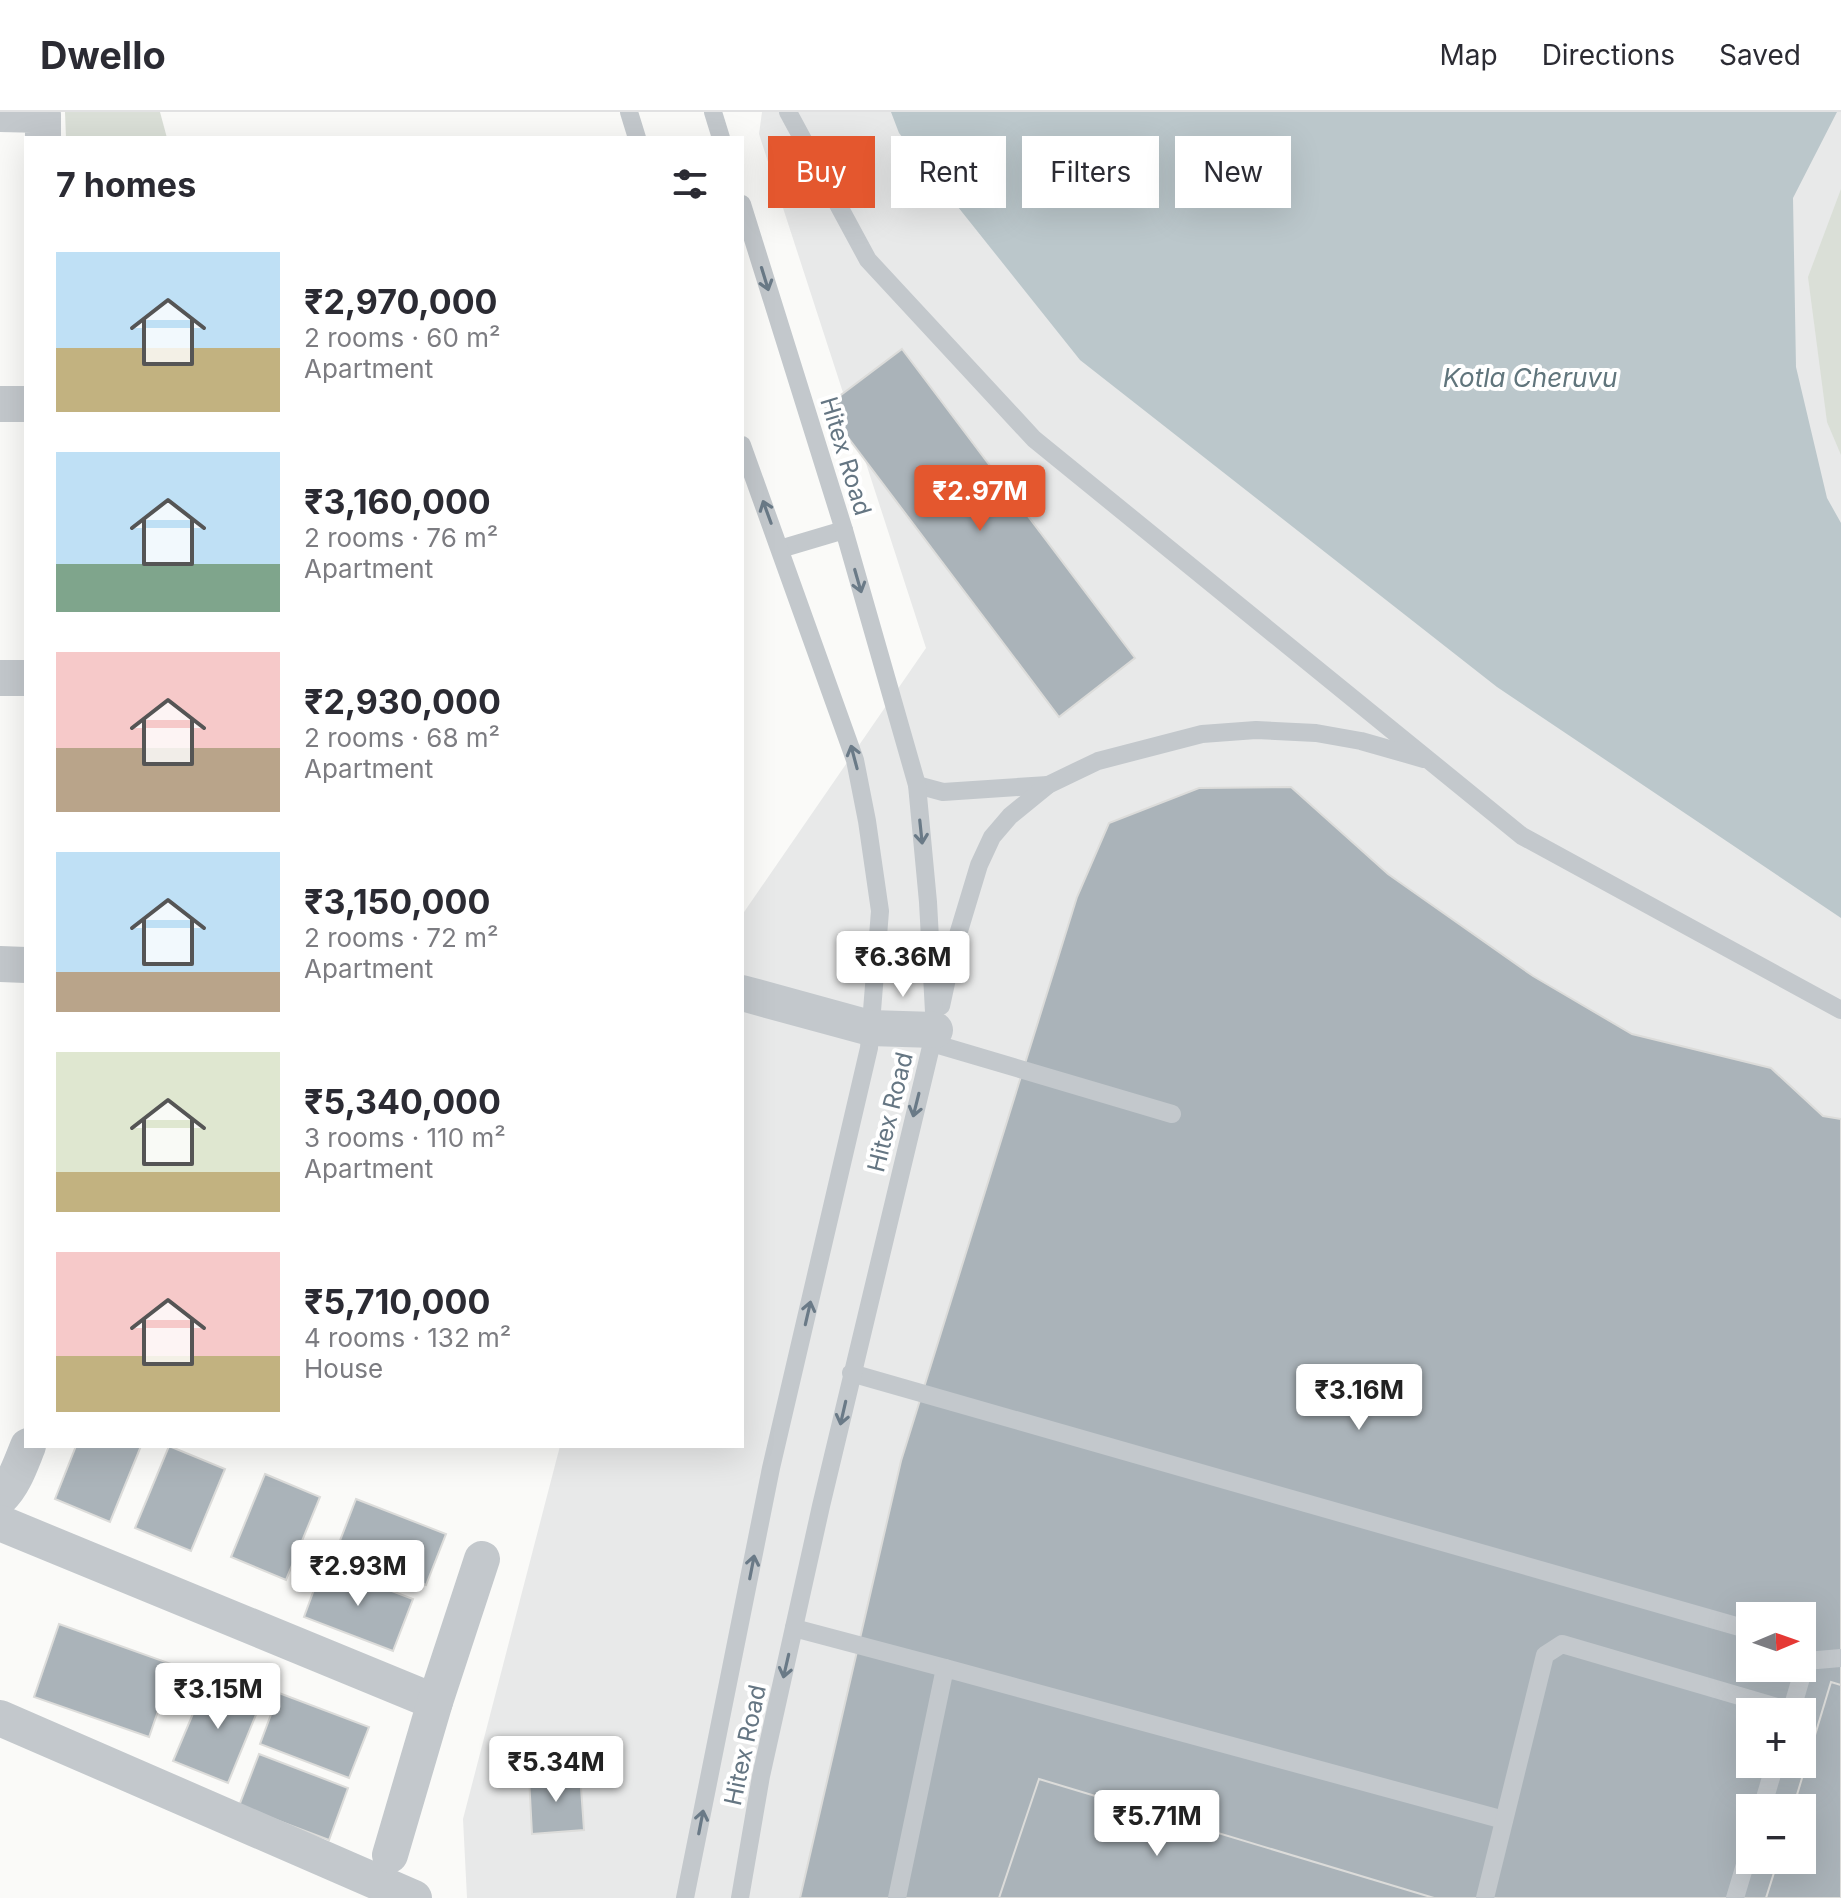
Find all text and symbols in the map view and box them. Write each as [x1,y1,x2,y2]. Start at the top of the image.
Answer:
text: Dwello [40,32,166,78]
text: Map [1439,38,1498,72]
text: Directions [1542,38,1675,72]
text: Saved [1719,38,1801,72]
chip: Buy [768,136,875,208]
chip: Rent [891,136,1006,208]
chip: Filters [1022,136,1159,208]
chip: New [1175,136,1291,208]
icon: filters [668,162,712,206]
text: 7 homes [56,164,196,205]
one-way arrow [758,265,773,291]
text: ₹2,970,000 [304,281,498,322]
icon: home [120,284,216,380]
text: 2 rooms · 60 m² [304,322,500,353]
text: Apartment [304,353,433,384]
water label: Kotla Cheruvu [1443,362,1617,393]
street label: Hitex Road [814,393,878,519]
pin: ₹2.97M [915,465,1045,533]
text: ₹2.97M [932,475,1028,506]
text: ₹3,160,000 [304,481,491,522]
icon: home [120,484,216,580]
one-way arrow [759,500,773,525]
text: 2 rooms · 76 m² [304,522,498,553]
text: Apartment [304,553,433,584]
one-way arrow [851,567,866,593]
text: ₹2,930,000 [304,681,501,722]
icon: home [120,684,216,780]
text: 2 rooms · 68 m² [304,722,500,753]
one-way arrow [845,744,860,770]
text: Apartment [304,753,433,784]
one-way arrow [914,818,929,845]
text: ₹3,150,000 [304,881,490,922]
icon: home [120,884,216,980]
text: 2 rooms · 72 m² [304,922,498,953]
pin: ₹6.36M [838,931,968,999]
text: ₹6.36M [855,941,951,972]
text: Apartment [304,953,433,984]
street label: Hitex Road [861,1049,919,1175]
text: ₹5,340,000 [304,1081,501,1122]
icon: home [120,1084,216,1180]
one-way arrow [908,1092,923,1118]
text: 3 rooms · 110 m² [304,1122,506,1153]
text: Apartment [304,1153,433,1184]
text: ₹5,710,000 [304,1281,490,1322]
icon: home [120,1284,216,1380]
one-way arrow [801,1300,816,1326]
text: 4 rooms · 132 m² [304,1322,511,1353]
text: House [304,1353,383,1384]
pin: ₹3.16M [1294,1364,1424,1432]
text: ₹3.16M [1314,1374,1404,1405]
one-way arrow [834,1399,849,1425]
pin: ₹2.93M [293,1540,423,1608]
text: ₹2.93M [309,1550,407,1581]
one-way arrow [745,1554,760,1580]
north arrow [1736,1602,1816,1682]
map controls [1736,1602,1816,1874]
one-way arrow [778,1653,793,1679]
pin: ₹3.15M [153,1663,283,1731]
text: ₹3.15M [173,1673,263,1704]
street label: Hitex Road [718,1682,772,1808]
button: + [1736,1698,1816,1778]
pin: ₹5.34M [491,1736,621,1804]
text: ₹5.34M [507,1746,605,1777]
pin: ₹5.71M [1092,1790,1222,1858]
button: − [1736,1794,1816,1874]
text: ₹5.71M [1112,1800,1202,1831]
one-way arrow [694,1809,709,1835]

